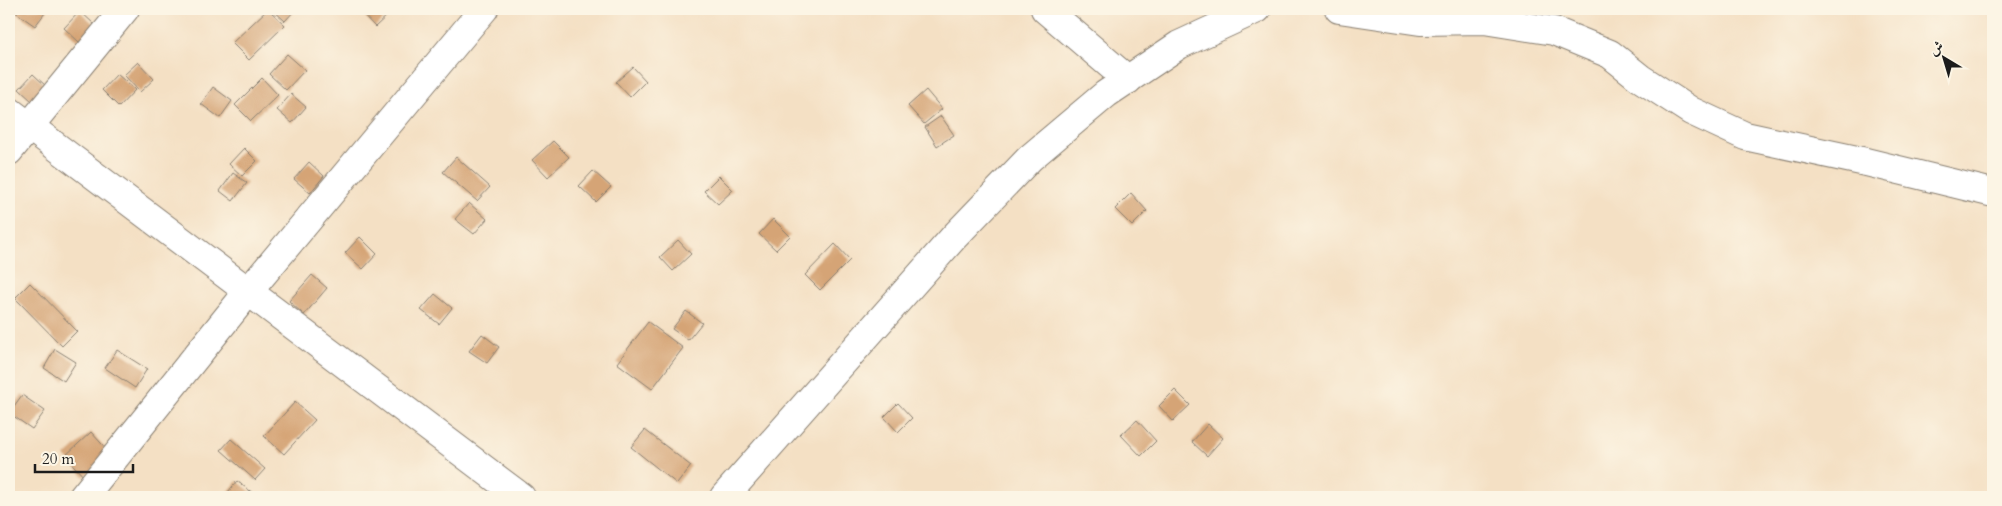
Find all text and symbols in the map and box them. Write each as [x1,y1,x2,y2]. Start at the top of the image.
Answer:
north arrow [1920,32,1970,82]
text: ش [1925,36,1948,60]
scale bar [35,441,132,473]
text: 20 m [42,449,74,469]

